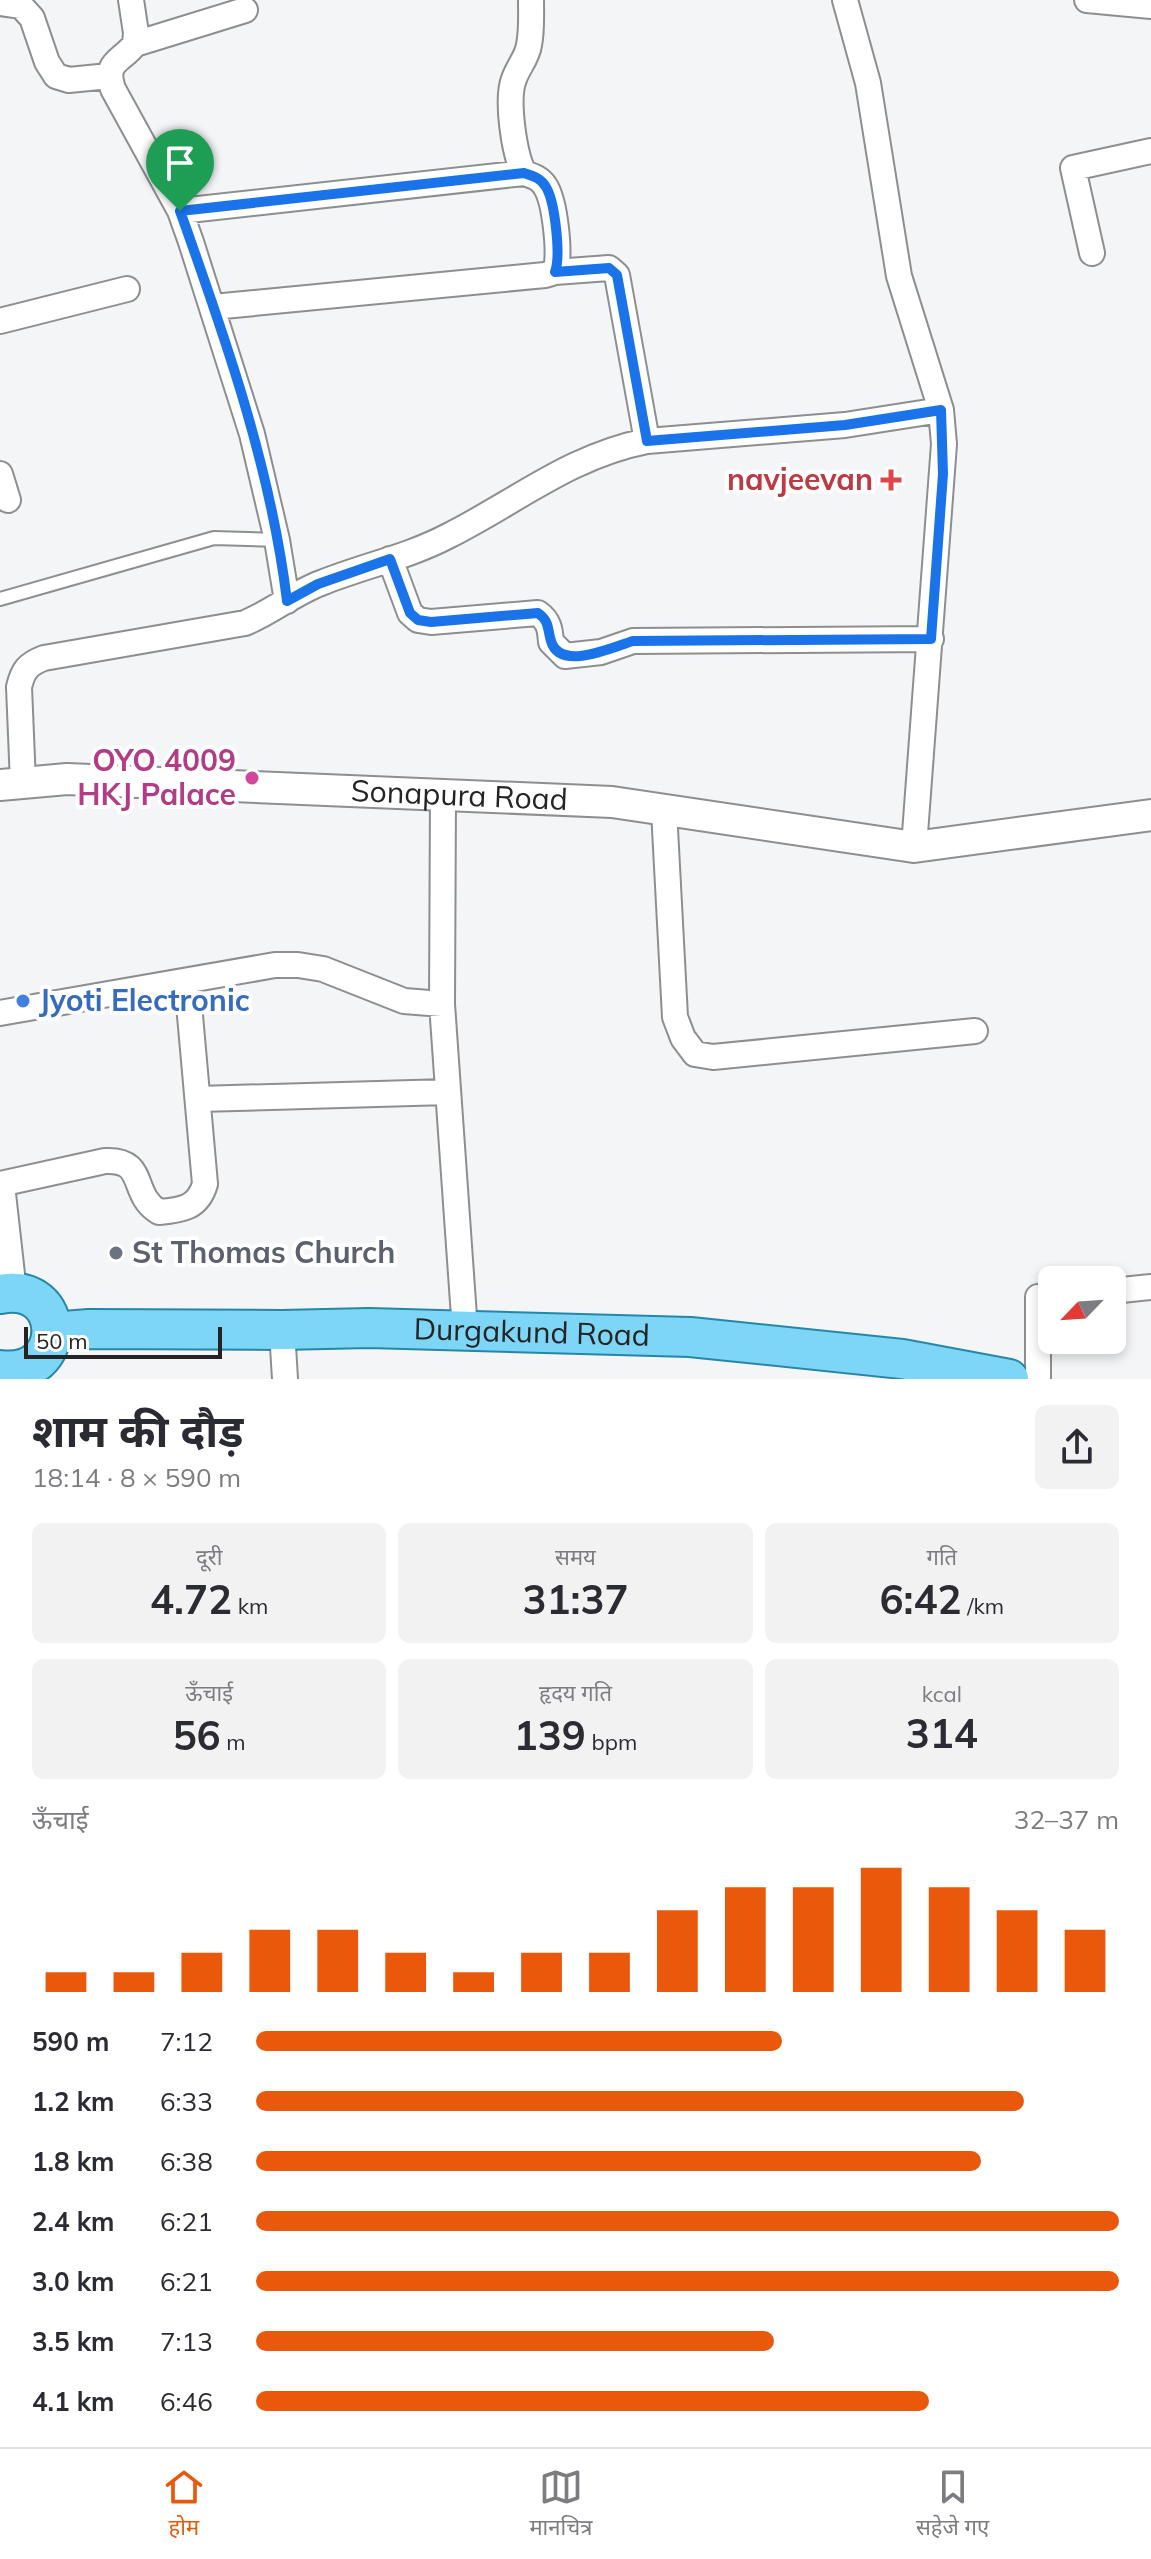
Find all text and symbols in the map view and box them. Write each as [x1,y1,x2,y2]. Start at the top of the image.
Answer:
pin [146,129,214,211]
icon: arrive [158,141,202,185]
place label: navjeevan [727,460,873,498]
marker: navjeevan [880,469,902,491]
place label: OYO 4009 HKJ Palace [77,741,236,813]
marker: OYO 4009 HKJ Palace [243,769,261,787]
street label: Sonapura Road [350,771,569,818]
place label: Jyoti Electronic [39,981,250,1019]
marker: Jyoti Electronic [14,992,32,1010]
place label: St Thomas Church [132,1233,395,1271]
marker: St Thomas Church [107,1244,125,1262]
north arrow [1038,1266,1126,1354]
map controls [1038,1266,1126,1354]
street label: Durgakund Road [413,1309,650,1354]
scale bar [24,1323,222,1359]
text: 50 m [36,1327,87,1355]
text: शाम की दौड़ [32,1403,243,1458]
button: share [1035,1405,1119,1489]
text: 18:14 · 8 × 590 m [32,1461,241,1494]
text: दूरी [196,1543,222,1571]
text: समय [555,1543,596,1571]
text: गति [927,1543,957,1571]
text: 4.72 [150,1574,232,1624]
text: 31:37 [523,1574,628,1624]
text: 6:42 [880,1574,961,1624]
text: km [232,1592,268,1620]
text: /km [961,1592,1004,1620]
text: ऊँचाई [185,1679,233,1707]
text: हृदय गति [539,1679,612,1707]
text: kcal [922,1680,962,1708]
text: 314 [906,1708,978,1758]
text: 56 [173,1710,221,1760]
text: 139 [514,1710,586,1760]
text: m [221,1728,246,1756]
text: bpm [586,1728,637,1756]
text: ऊँचाई [32,1803,88,1836]
text: 32–37 m [1014,1803,1119,1836]
text: 590 m [32,2025,109,2058]
text: 7:12 [160,2025,213,2058]
text: 1.2 km [32,2085,115,2118]
text: 6:33 [160,2085,213,2118]
text: 1.8 km [32,2145,115,2178]
text: 6:38 [160,2145,213,2178]
text: 2.4 km [32,2205,115,2238]
text: 6:21 [160,2205,213,2238]
text: 3.0 km [32,2265,115,2298]
text: 6:21 [160,2265,213,2298]
text: 3.5 km [32,2325,115,2358]
text: 7:13 [160,2325,213,2358]
text: 4.1 km [32,2385,115,2418]
text: 6:46 [160,2385,213,2418]
tab: होम [162,2465,206,2544]
tab: मानचित्र [529,2465,592,2544]
tab: सहेजे गए [916,2465,989,2544]

